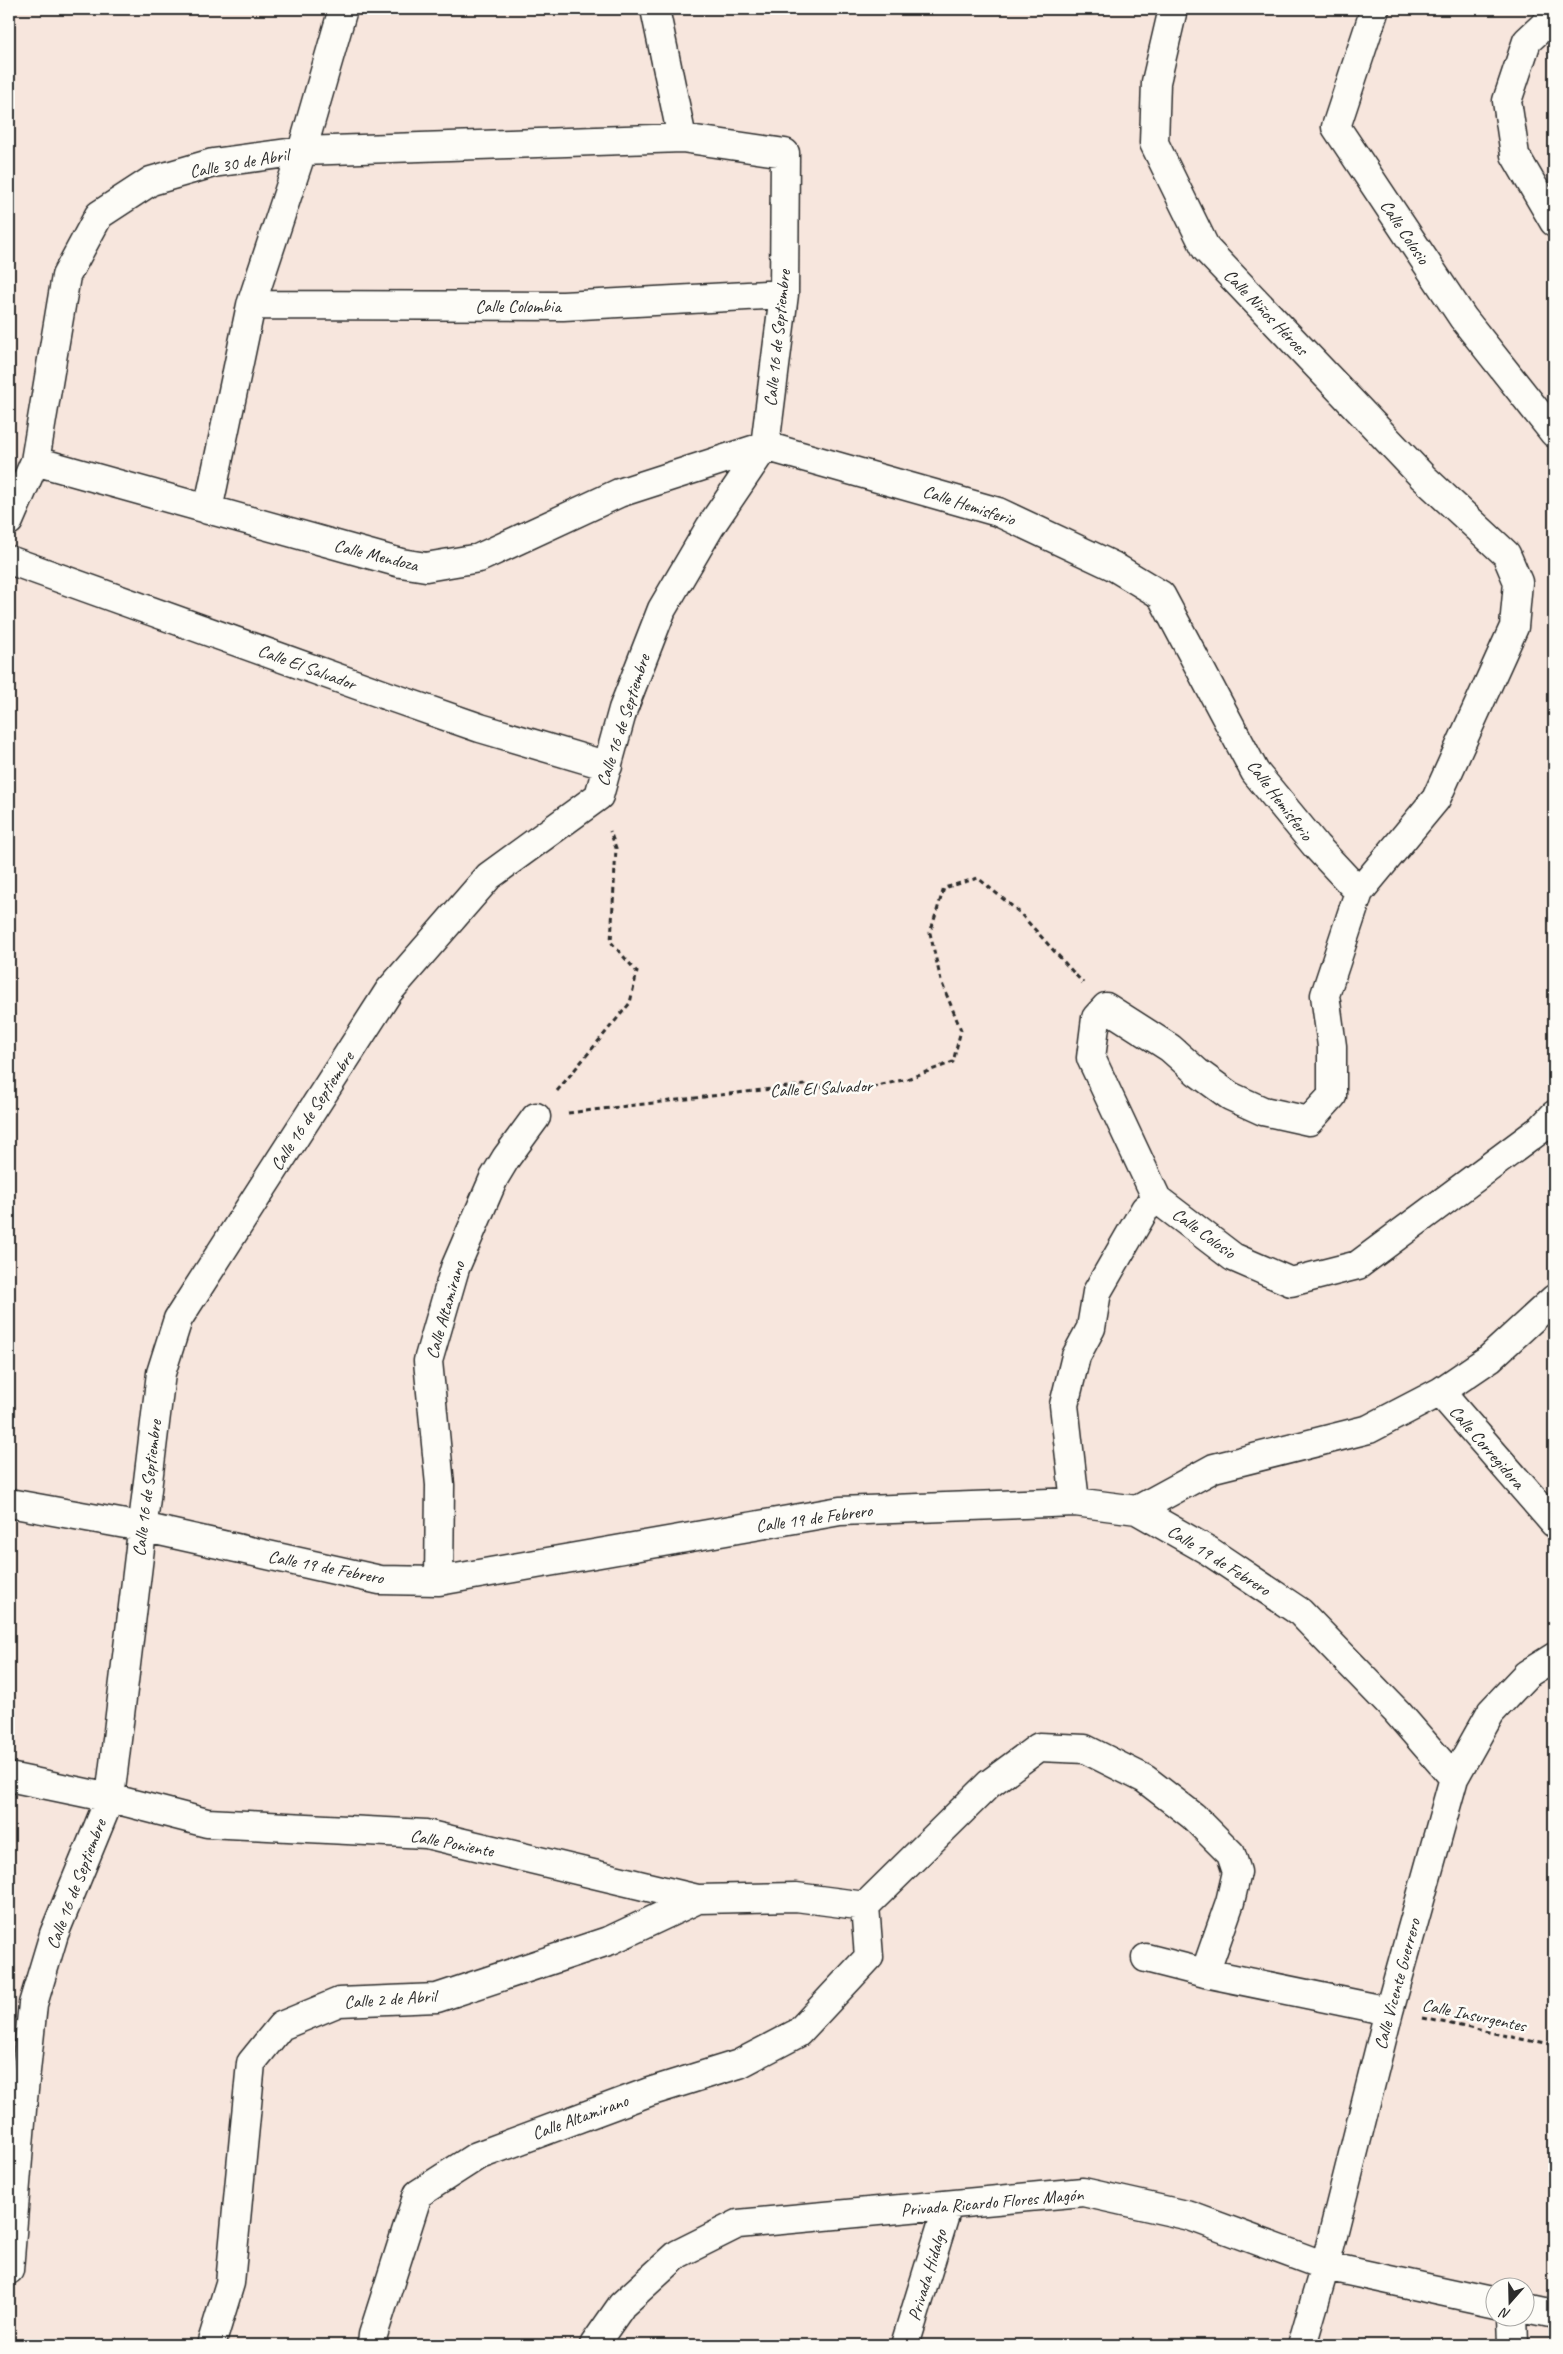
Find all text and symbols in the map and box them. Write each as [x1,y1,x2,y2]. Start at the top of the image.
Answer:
street label: Calle 30 de Abril [188,143,293,183]
street label: Calle Colosio [1375,196,1435,270]
street label: Calle Niños Héroes [1219,264,1314,361]
street label: Calle 16 de Septiembre [759,267,795,407]
street label: Calle Colombia [475,295,562,317]
street label: Calle Hemisferio [920,480,1019,531]
street label: Calle Mendoza [332,534,422,576]
street label: Calle El Salvador [255,639,361,696]
street label: Calle 16 de Septiembre [591,650,655,789]
street label: Calle Hemisferio [1242,755,1319,846]
street label: Calle 16 de Septiembre [265,1046,359,1175]
street label: Calle El Salvador [769,1074,875,1102]
street label: Calle Colosio [1168,1203,1241,1264]
street label: Calle Altamirano [421,1257,470,1361]
street label: Calle Corregidora [1445,1401,1530,1494]
street label: Calle 16 de Septiembre [128,1417,166,1557]
street label: Calle 19 de Febrero [754,1499,875,1537]
street label: Calle 19 de Febrero [1163,1520,1276,1601]
street label: Calle 19 de Febrero [266,1545,387,1589]
street label: Calle 16 de Septiembre [41,1815,111,1952]
street label: Calle Poniente [408,1824,497,1862]
street label: Calle Vicente Guerrero [1369,1915,1425,2052]
street label: Calle 2 de Abril [343,1985,440,2013]
street label: Calle Insurgentes [1420,1993,1530,2037]
street label: Calle Altamirano [529,2089,633,2145]
street label: Privada Ricardo Flores Magón [900,2183,1085,2221]
street label: Privada Hidalgo [903,2225,952,2323]
north arrow [1486,2276,1536,2326]
text: N [1497,2303,1513,2323]

